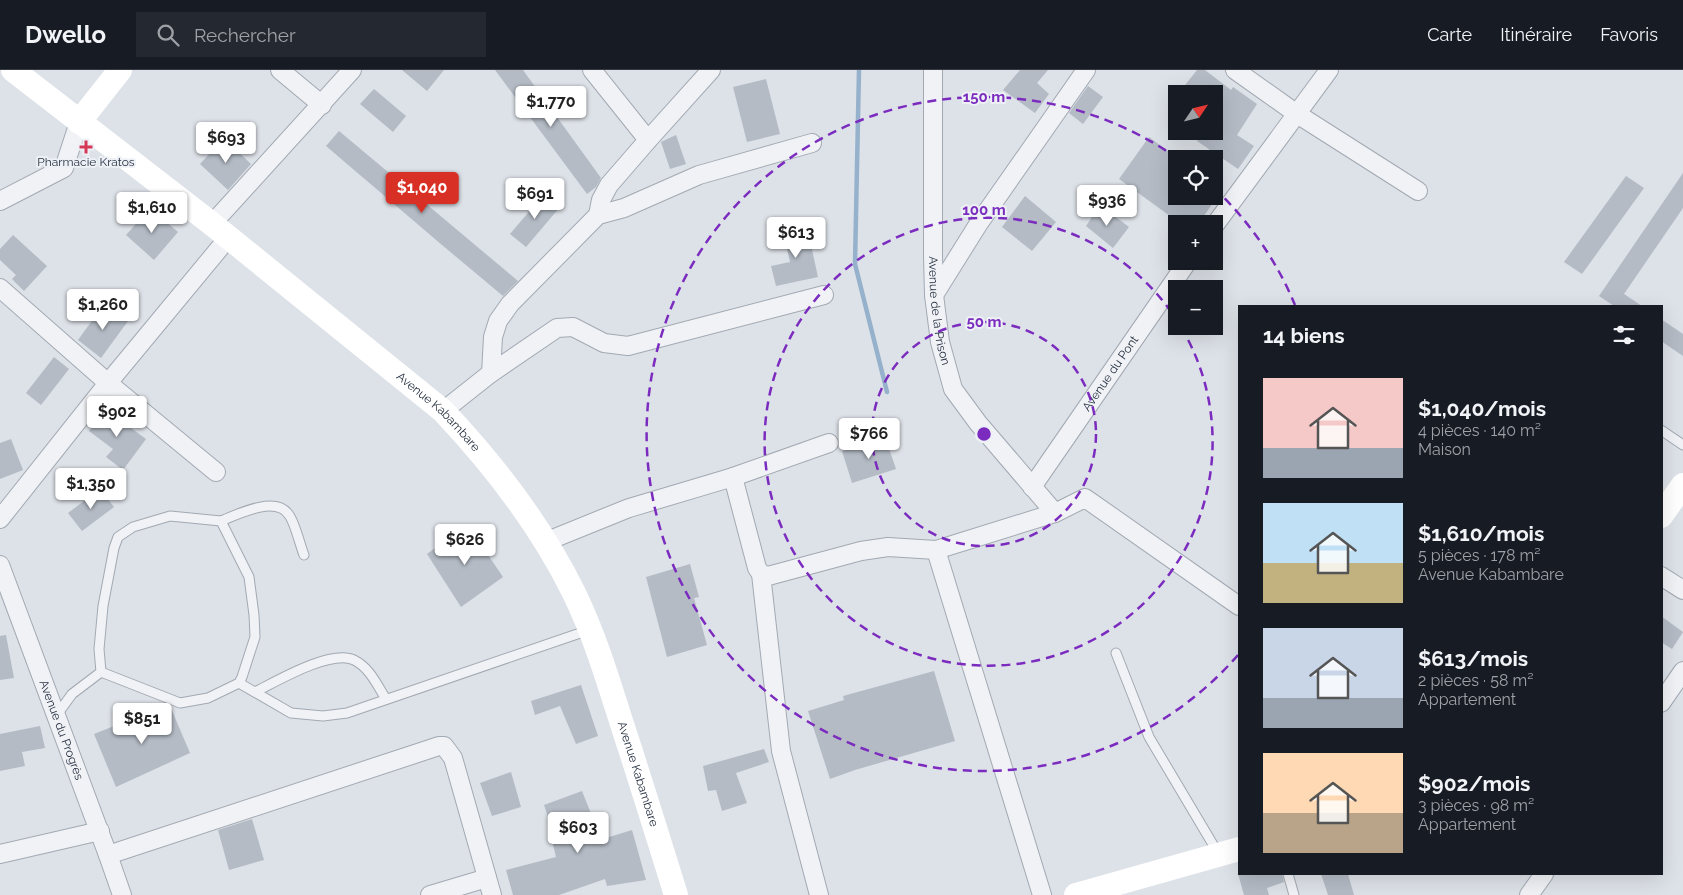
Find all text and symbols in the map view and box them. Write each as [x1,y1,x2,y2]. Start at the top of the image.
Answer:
search box [136,12,486,57]
text: Dwello [25,20,106,49]
icon: search [154,21,182,49]
text: Rechercher [194,24,296,46]
text: Carte [1427,24,1472,45]
text: Itinéraire [1500,24,1572,45]
text: Favoris [1600,24,1658,45]
pin: $1,770 [510,85,592,128]
north arrow [1168,85,1222,140]
map controls [1168,85,1223,335]
text: 150 m [963,88,1005,106]
text: $1,770 [526,92,576,111]
pin: $693 [196,122,256,164]
text: $693 [207,128,245,147]
marker: Pharmacie Kratos [80,141,92,153]
button: locate [1168,150,1223,205]
place label: Pharmacie Kratos [37,155,135,169]
pin: $1,040 [381,172,463,214]
text: $1,040 [397,178,447,197]
pin: $691 [505,178,565,220]
text: $691 [516,184,554,203]
pin: $936 [1077,184,1137,227]
pin: $1,610 [111,191,193,234]
text: $936 [1088,191,1126,210]
text: $1,610 [127,198,177,217]
text: 100 m [962,201,1006,219]
button: + [1168,215,1223,270]
pin: $613 [766,216,826,259]
text: $613 [778,223,814,242]
street label: Avenue de la Prison [926,256,953,367]
button: − [1168,280,1223,335]
pin: $1,260 [62,288,144,331]
text: $1,260 [78,295,128,314]
text: 50 m [966,313,1002,331]
icon: filters [1610,321,1638,349]
text: 14 biens [1263,323,1345,348]
street label: Avenue du Pont [1080,333,1141,414]
street label: Avenue Kabambare [394,369,483,454]
pin: $902 [87,396,147,438]
text: $1,040/mois [1418,396,1546,421]
icon: home [1303,398,1363,458]
text: $902 [98,402,136,421]
pin: $766 [839,418,899,460]
text: 4 pièces · 140 m² [1418,421,1541,440]
text: $766 [850,424,888,443]
centre of rings [975,425,993,443]
text: Maison [1418,440,1471,459]
pin: $1,350 [50,468,132,510]
text: $1,350 [66,474,116,493]
text: $1,610/mois [1418,521,1544,546]
icon: home [1303,523,1363,583]
pin: $626 [435,524,495,566]
text: $626 [446,530,484,549]
text: 5 pièces · 178 m² [1418,546,1540,565]
text: Avenue Kabambare [1418,565,1564,584]
text: $613/mois [1418,646,1528,671]
icon: home [1303,648,1363,708]
text: 2 pièces · 58 m² [1418,671,1533,690]
street label: Avenue du Progrès [36,678,87,782]
text: Appartement [1418,690,1516,709]
pin: $851 [112,702,172,745]
text: $851 [124,709,160,728]
street label: Avenue Kabambare [615,720,661,828]
text: $902/mois [1418,771,1530,796]
icon: home [1303,773,1363,833]
text: 3 pièces · 98 m² [1418,796,1534,815]
pin: $603 [548,812,608,854]
text: Appartement [1418,815,1516,834]
text: $603 [559,818,597,837]

